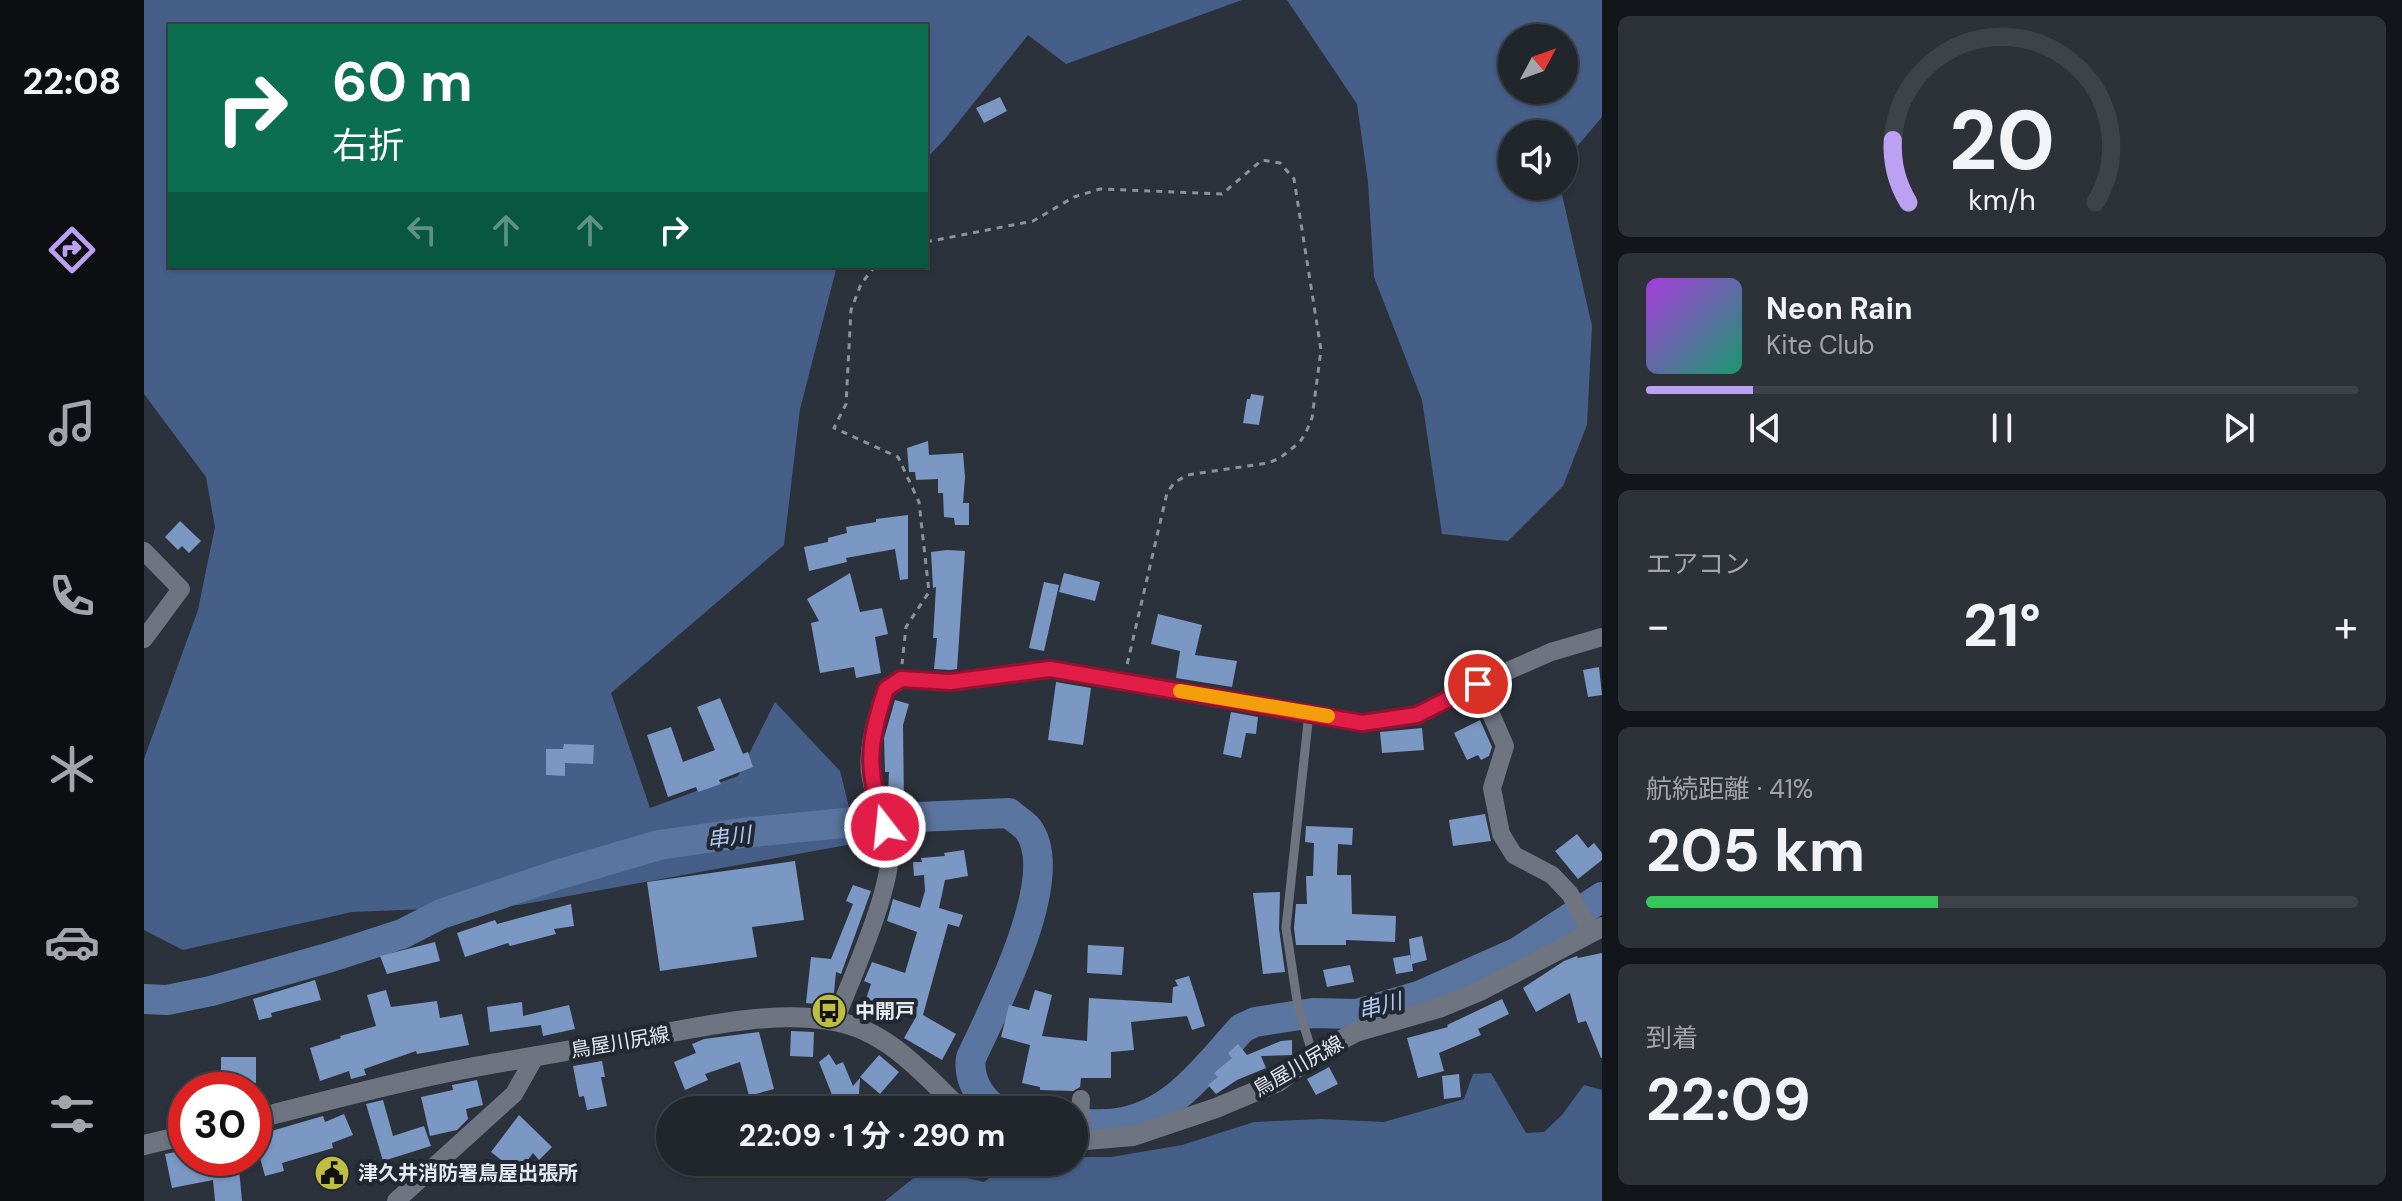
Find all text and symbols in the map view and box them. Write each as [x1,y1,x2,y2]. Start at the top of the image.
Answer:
north arrow [1498,24,1578,104]
map controls [1498,24,1578,200]
text: 60 m [332,45,473,118]
icon: right [200,56,304,160]
text: 22:08 [23,58,121,105]
text: 20 [1949,85,2055,194]
button: sound [1498,120,1578,200]
text: 右折 [332,122,404,169]
text: km/h [1968,182,2036,219]
icon: left [400,208,444,252]
icon: ahead [484,208,528,252]
icon: ahead [568,208,612,252]
icon: right [652,208,696,252]
icon: directions [44,222,100,278]
text: Neon Rain [1766,289,1912,328]
text: Kite Club [1766,328,1875,362]
icon: music [44,395,100,451]
icon: previous [1743,406,1787,450]
icon: pause [1980,406,2024,450]
icon: next [2217,406,2261,450]
text: エアコン [1646,547,1750,581]
icon: phone [44,568,100,624]
text: 21° [1963,586,2041,665]
text: − [1646,597,1670,655]
text: + [2334,597,2358,655]
pin [1444,650,1512,718]
icon: arrive [1456,662,1500,706]
icon: climate [44,741,100,797]
text: 航続距離 · 41% [1646,772,1813,806]
position arrow [843,785,927,869]
text: 205 km [1646,811,1865,890]
water label: 串川 [705,820,755,854]
icon: car [44,914,100,970]
water label: 串川 [1355,986,1407,1025]
bus stop icon: 中開戸 [810,992,848,1030]
place label: 中開戸 [855,998,915,1024]
street label: 鳥屋川尻線 [569,1021,671,1063]
text: 到着 [1646,1021,1698,1055]
street label: 鳥屋川尻線 [1248,1030,1348,1102]
text: 22:09 [1646,1060,1811,1139]
speed limit sign: 30 [168,1072,272,1176]
icon: filters [44,1086,100,1142]
text: 22:09 · 1 分 · 290 m [739,1116,1005,1155]
public building icon: 津久井消防署鳥屋出張所 [313,1154,351,1192]
place label: 津久井消防署鳥屋出張所 [358,1160,578,1186]

